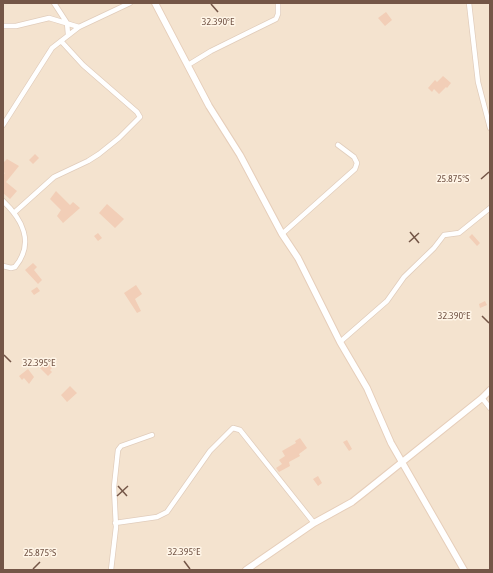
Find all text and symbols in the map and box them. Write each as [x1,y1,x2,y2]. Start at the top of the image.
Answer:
text: 32.390°E [202,16,235,27]
text: 25.875°S [437,173,469,184]
text: 32.390°E [438,310,471,321]
text: 32.395°E [23,357,56,368]
text: 32.395°E [168,546,201,557]
text: 25.875°S [24,547,56,558]

